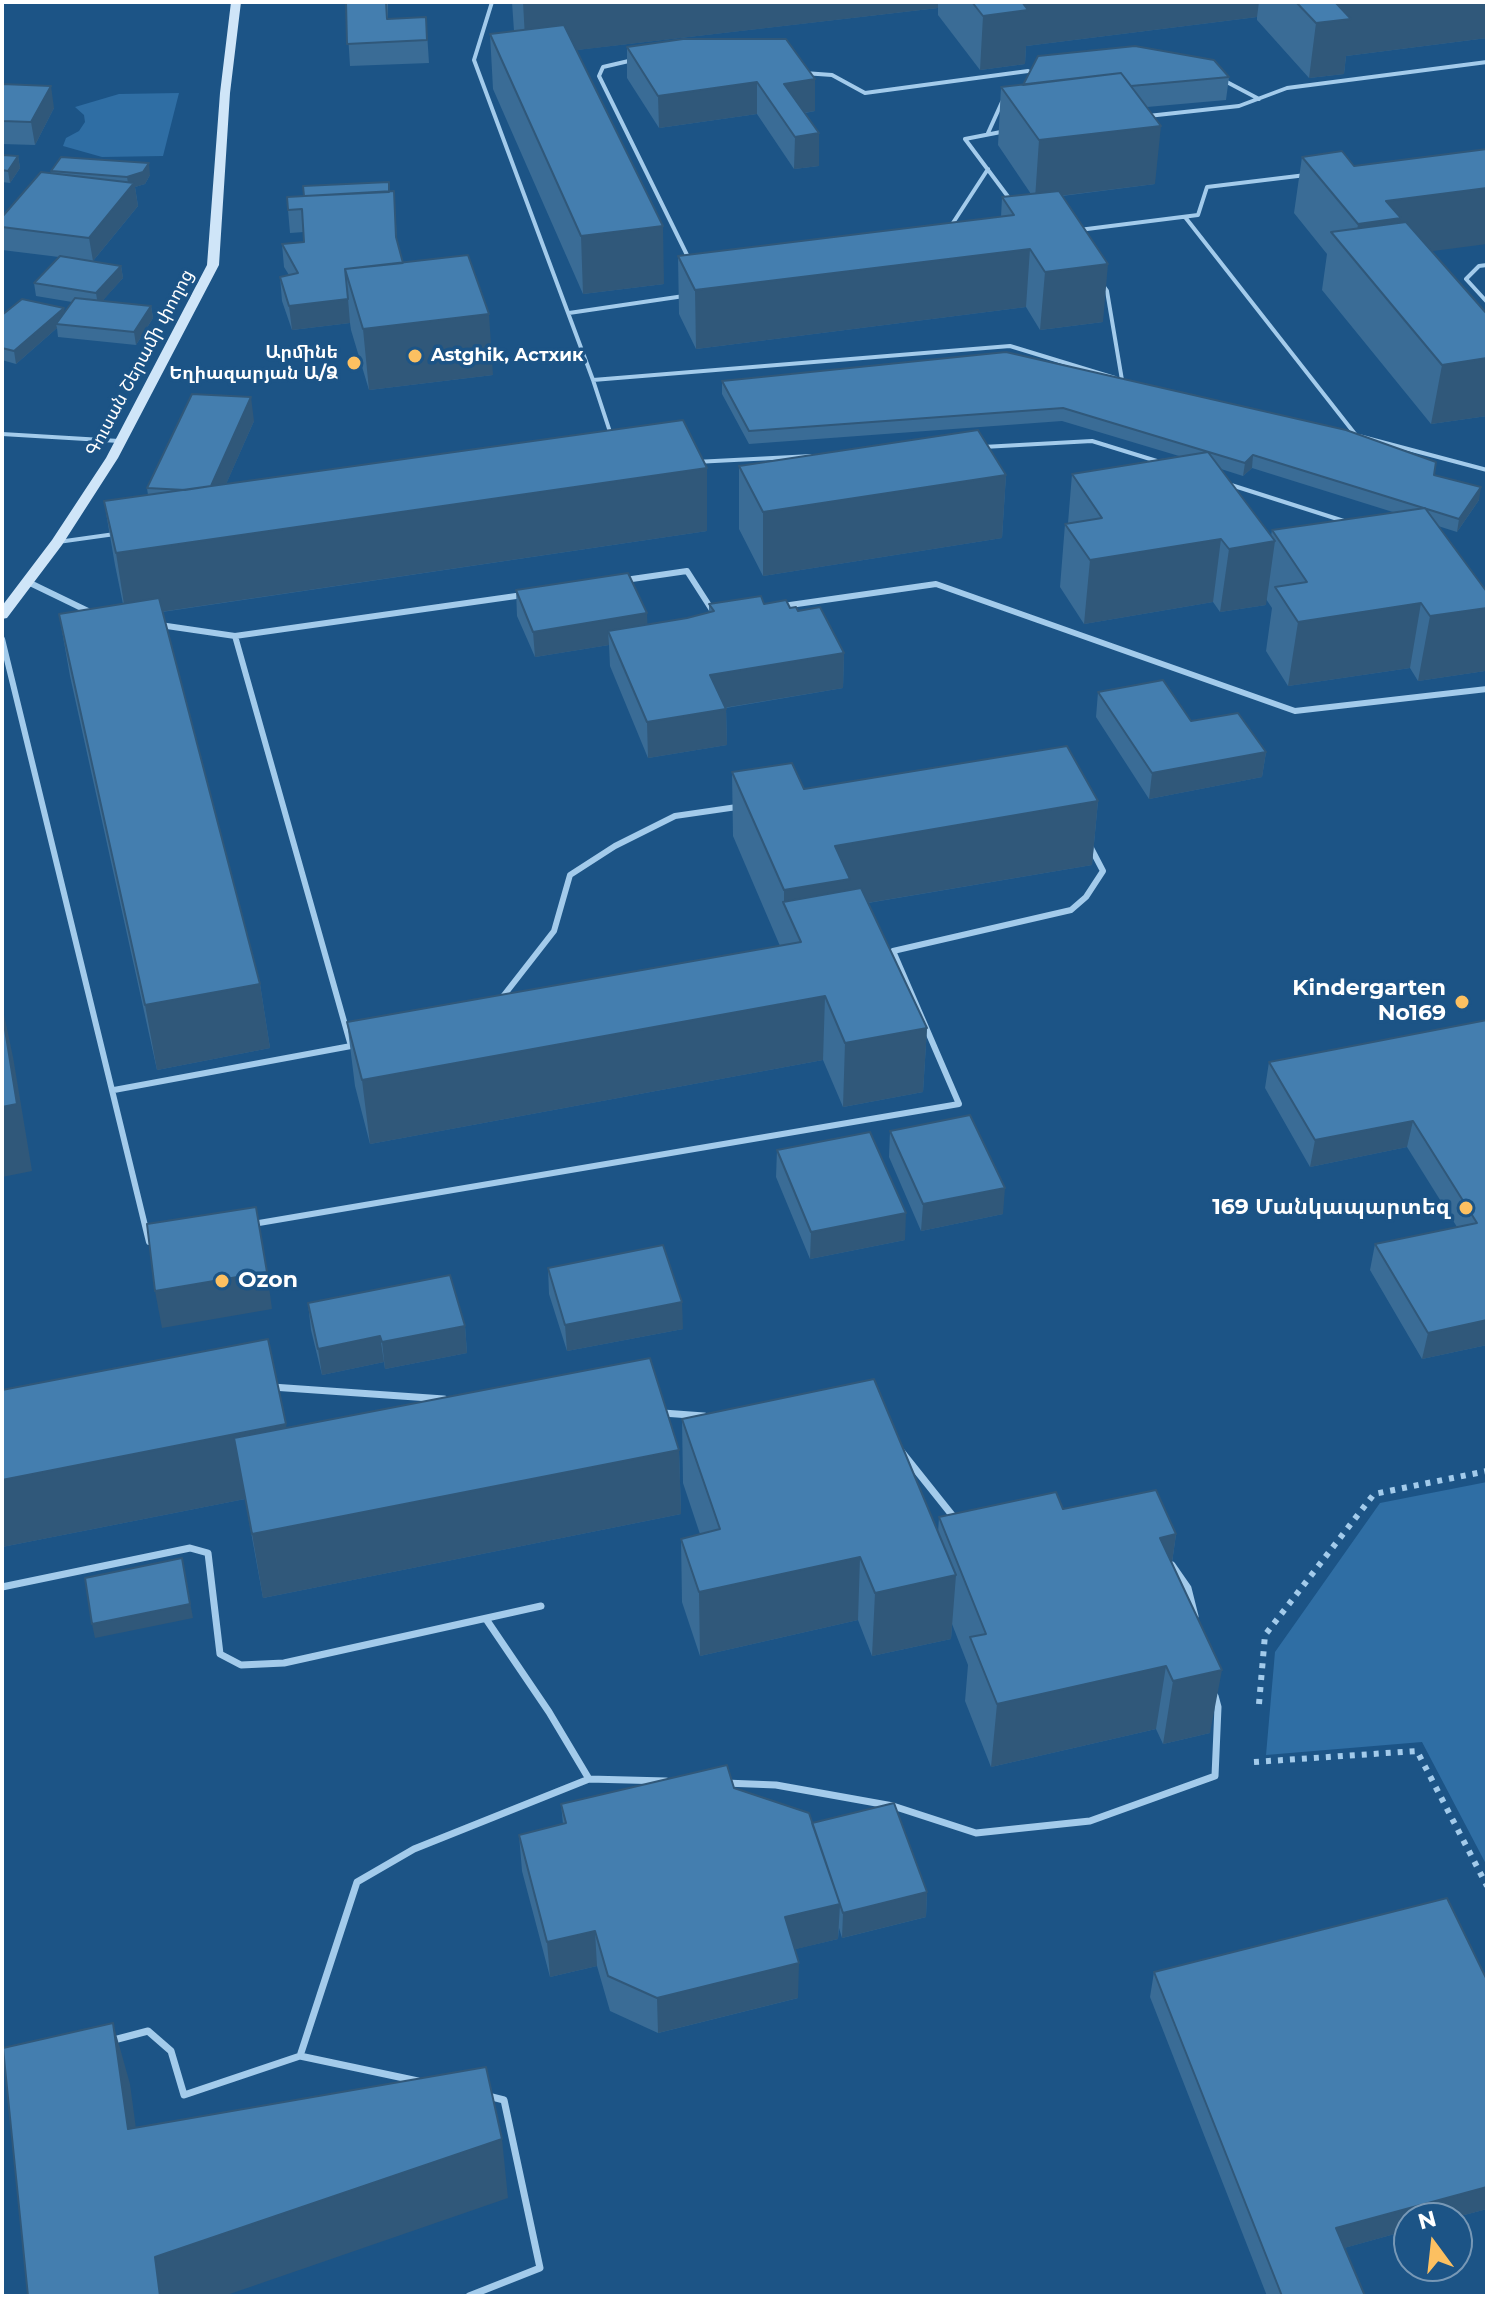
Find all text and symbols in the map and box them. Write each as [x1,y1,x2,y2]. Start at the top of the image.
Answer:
street label: Գուսան Շերամի փողոց [82,266,198,460]
place label: Արմինե Եղիազարյան Ա/Ձ [169,342,338,384]
place label: Astghik, Астхик [431,345,583,367]
marker: Astghik, Астхик [406,347,424,365]
marker: Արմինե Եղիազարյան Ա/Ձ [345,354,363,372]
place label: Kindergarten No169 [1292,976,1446,1028]
marker: Kindergarten No169 [1453,993,1471,1011]
place label: 169 Մանկապարտեզ [1212,1195,1450,1221]
marker: 169 Մանկապարտեզ [1457,1199,1475,1217]
place label: Ozon [238,1268,298,1294]
marker: Ozon [213,1272,231,1290]
north arrow [1393,2202,1473,2282]
text: N [1415,2205,1439,2236]

